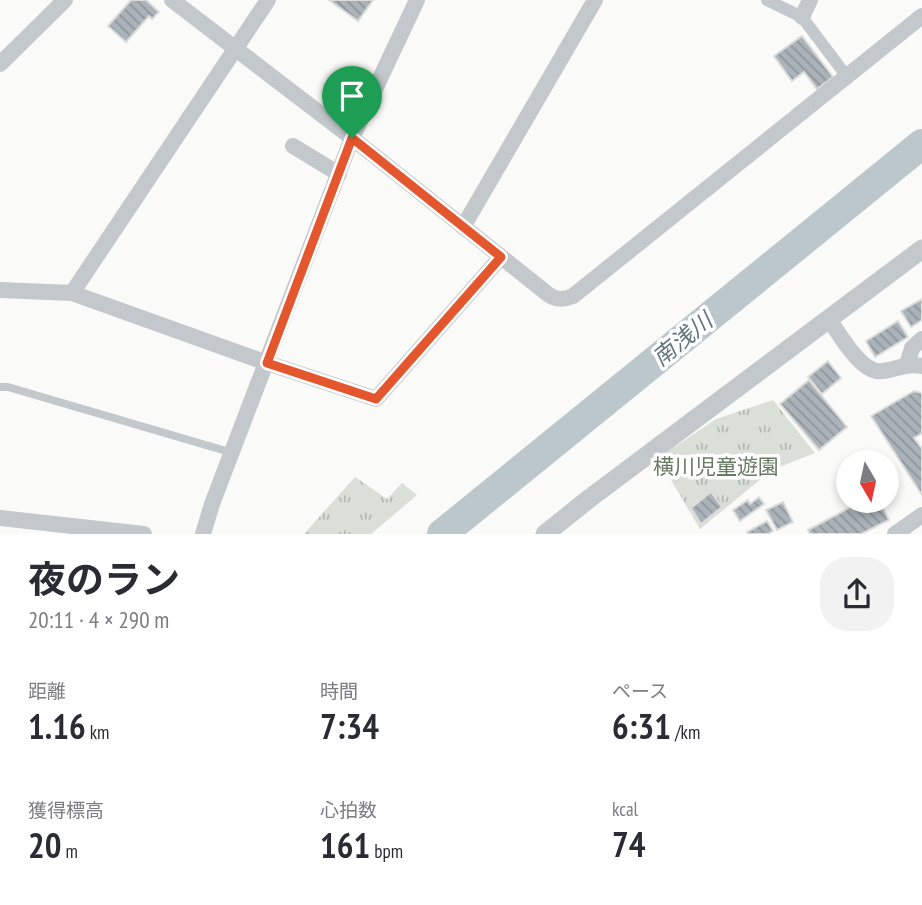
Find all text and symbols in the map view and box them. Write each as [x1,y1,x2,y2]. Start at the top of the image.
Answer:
pin [322,66,382,138]
icon: arrive [333,77,371,115]
water label: 南浅川 [646,304,720,372]
north arrow [836,450,900,513]
map controls [836,450,899,513]
park label: 横川児童遊園 [653,453,779,480]
text: 夜のラン [28,554,180,603]
button: share [820,557,894,631]
text: 20:11 · 4 × 290 m [28,605,169,634]
text: 距離 [28,679,66,703]
text: 時間 [320,679,358,703]
text: ペース [612,679,668,703]
text: 1.16 [28,703,86,749]
text: 7:34 [320,703,379,749]
text: 6:31 [612,703,671,749]
text: km [86,720,109,744]
text: /km [671,720,700,744]
text: kcal [612,797,638,821]
text: 獲得標高 [28,798,104,822]
text: 心拍数 [320,798,377,822]
text: 74 [612,821,645,867]
text: 20 [28,822,61,868]
text: 161 [320,822,370,868]
text: m [61,839,78,863]
text: bpm [370,839,403,863]

